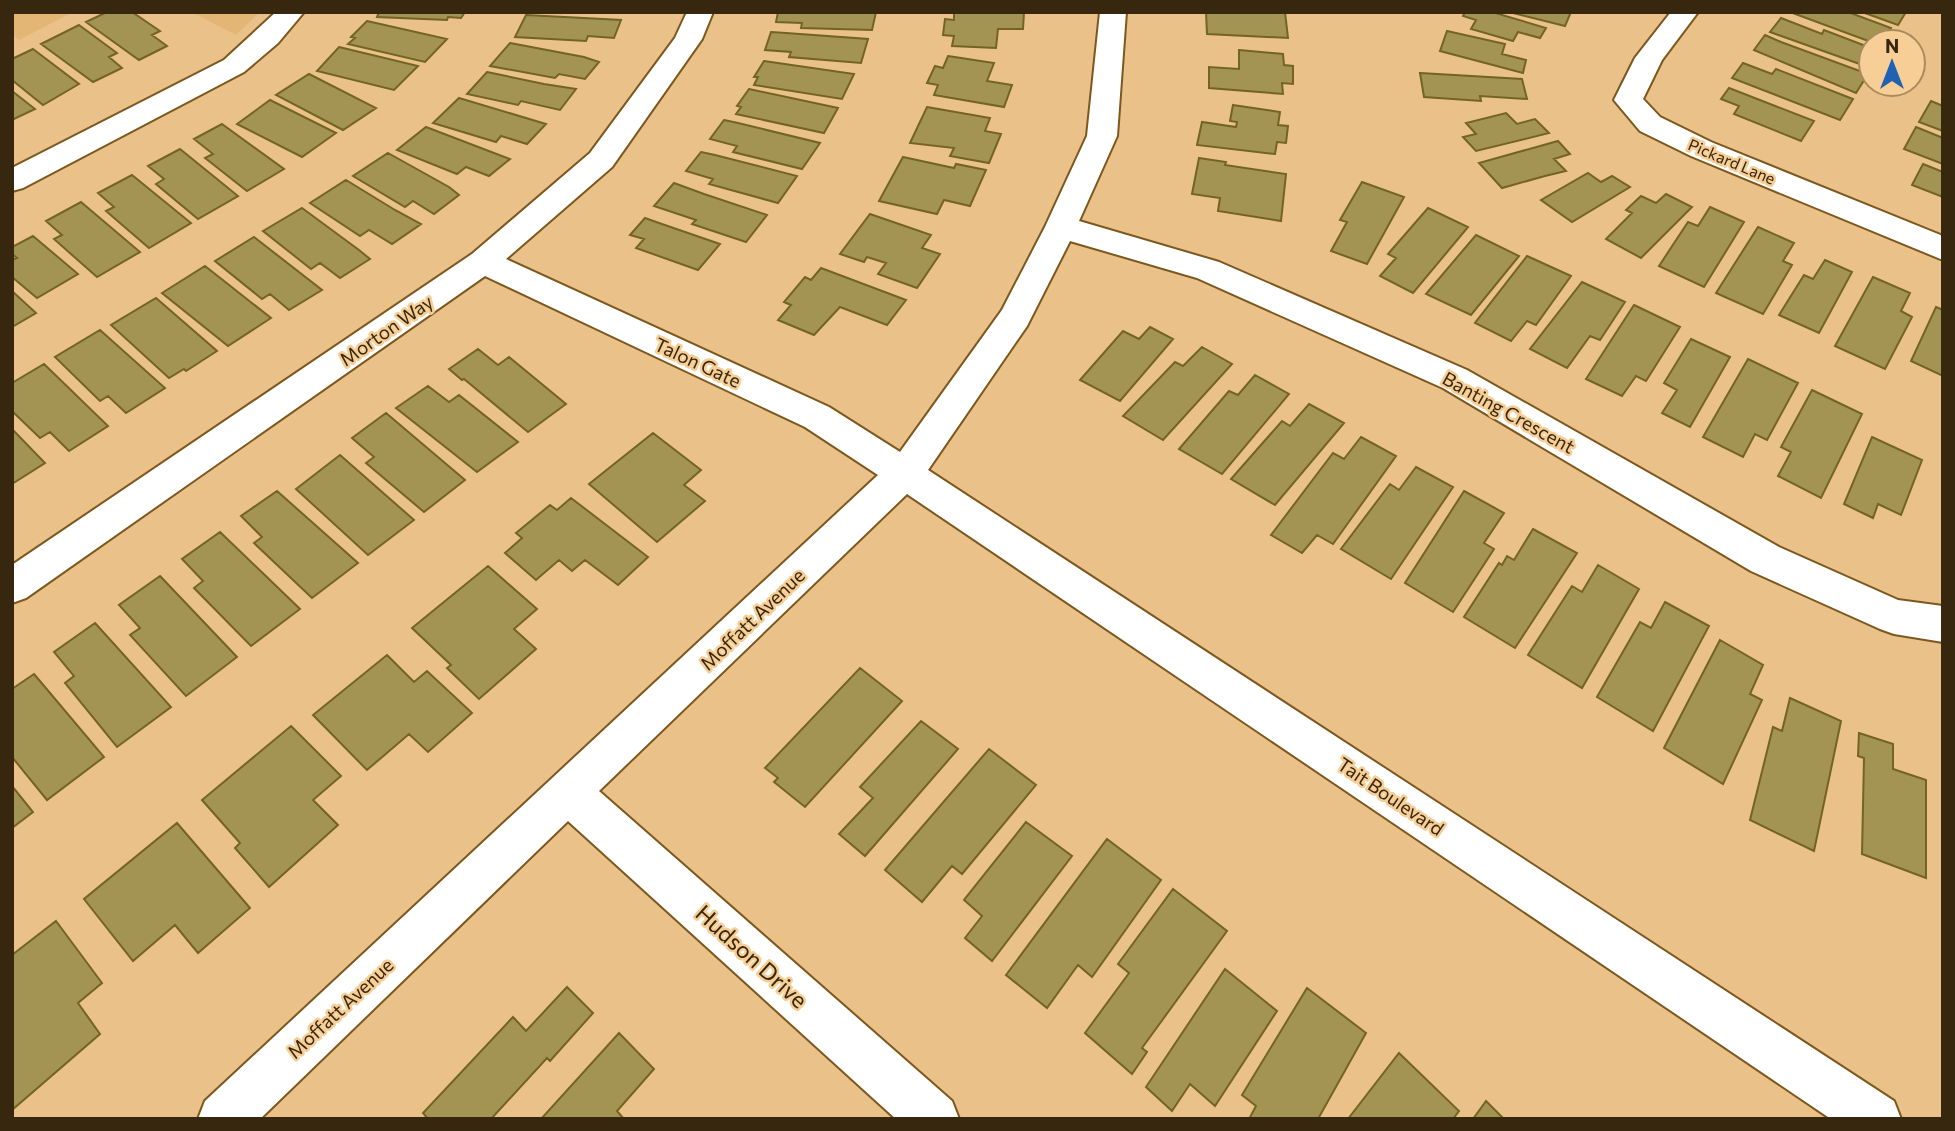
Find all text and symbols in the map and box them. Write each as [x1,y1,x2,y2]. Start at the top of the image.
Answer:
north arrow [1857,28,1927,98]
text: N [1885,34,1899,57]
street label: Pickard Lane [1686,134,1778,188]
street label: Morton Way [335,289,437,371]
street label: Talon Gate [651,332,745,392]
street label: Banting Crescent [1439,366,1579,458]
street label: Moffatt Avenue [695,563,809,675]
street label: Tait Boulevard [1333,752,1449,840]
street label: Hudson Drive [690,899,814,1013]
street label: Moffatt Avenue [282,953,398,1063]

